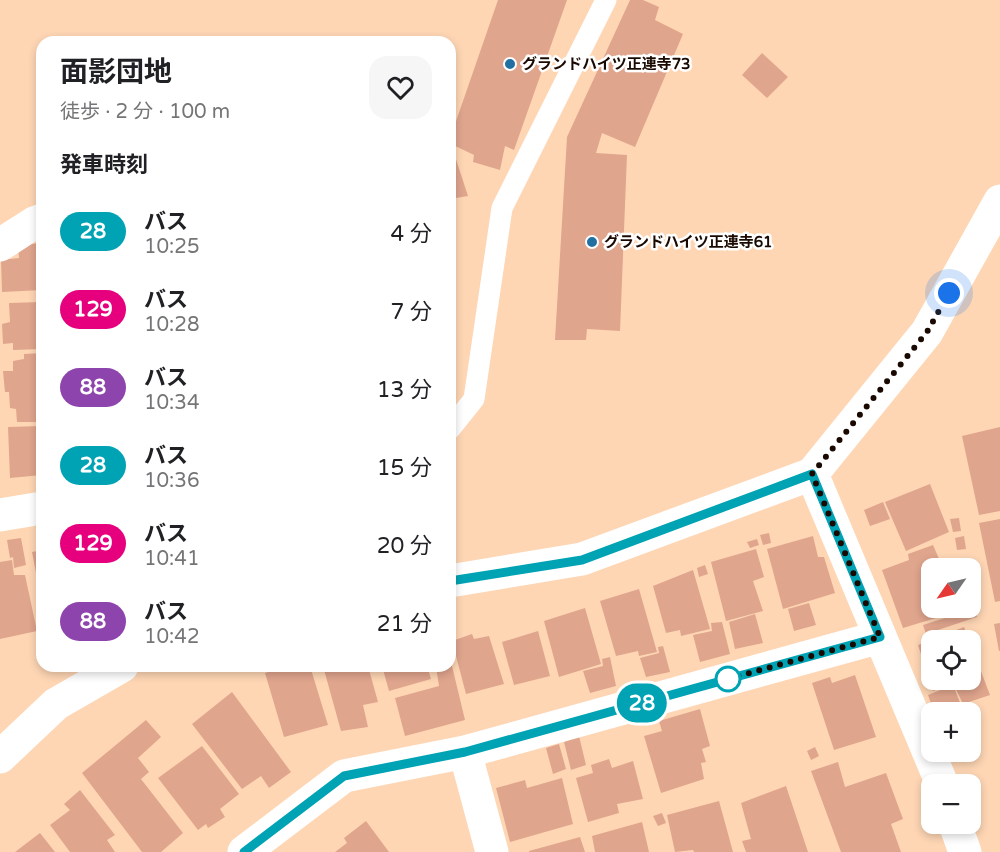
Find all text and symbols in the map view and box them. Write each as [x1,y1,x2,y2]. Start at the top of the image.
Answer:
text: 面影団地 [60,55,172,89]
place label: グランドハイツ正連寺73 [522,55,691,73]
button: heart [369,56,432,119]
marker: グランドハイツ正連寺73 [503,57,517,71]
text: 徒歩 · 2 分 · 100 m [60,100,230,124]
text: 発車時刻 [60,152,148,178]
text: バス [144,209,188,235]
text: 28 [80,219,106,244]
text: 4 分 [390,221,432,247]
place label: グランドハイツ正連寺61 [604,233,773,251]
text: 10:25 [144,235,199,259]
marker: グランドハイツ正連寺61 [585,235,599,249]
your location [934,278,964,308]
text: バス [144,287,188,313]
text: 129 [73,297,113,322]
text: 7 分 [390,299,432,325]
text: 10:28 [144,313,199,337]
text: バス [144,365,188,391]
text: 88 [80,375,106,400]
text: 13 分 [377,377,432,403]
text: 10:34 [144,391,199,415]
text: バス [144,443,188,469]
text: 28 [80,453,106,478]
text: 15 分 [377,455,432,481]
text: 10:36 [144,469,199,493]
text: バス [144,521,188,547]
text: 129 [73,531,113,556]
text: 20 分 [377,533,432,559]
text: 10:41 [144,547,199,571]
north arrow [921,558,981,618]
map controls [921,558,981,834]
text: バス [144,599,188,625]
text: 88 [80,609,106,634]
text: 21 分 [377,611,432,637]
text: 10:42 [144,625,199,649]
button: locate [921,630,981,690]
unlabelled marker [715,666,741,692]
line badge: 28 [615,684,669,722]
text: 28 [629,691,655,716]
button: + [921,702,981,762]
button: − [921,774,981,834]

